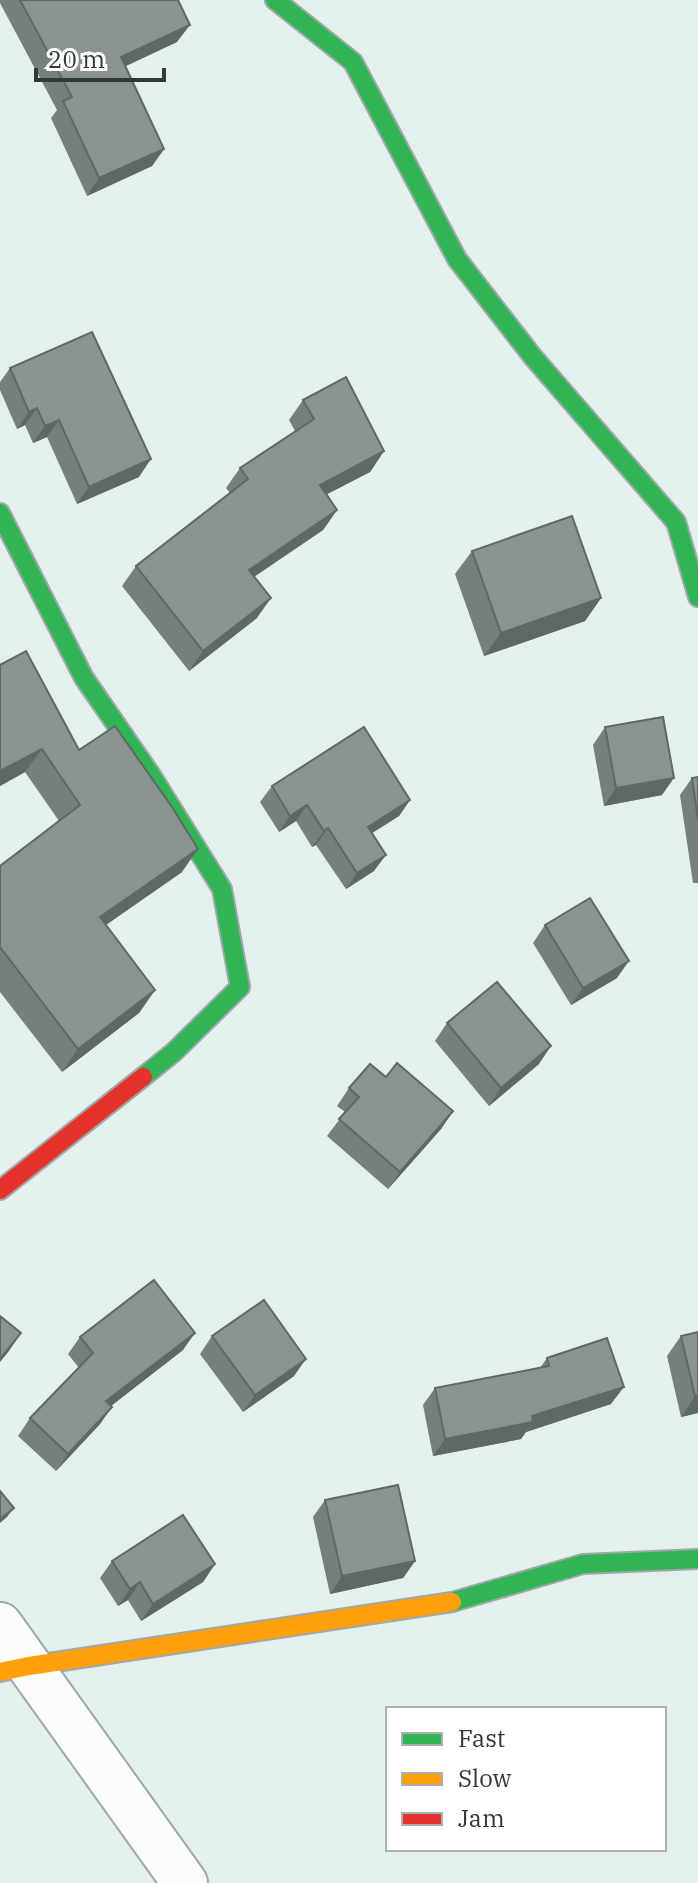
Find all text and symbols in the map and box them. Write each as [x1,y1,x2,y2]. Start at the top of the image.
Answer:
scale bar [36,32,164,82]
text: 20 m [48,43,105,75]
legend [386,1707,666,1851]
text: Fast [458,1722,505,1754]
text: Slow [458,1762,512,1794]
text: Jam [458,1802,505,1834]

